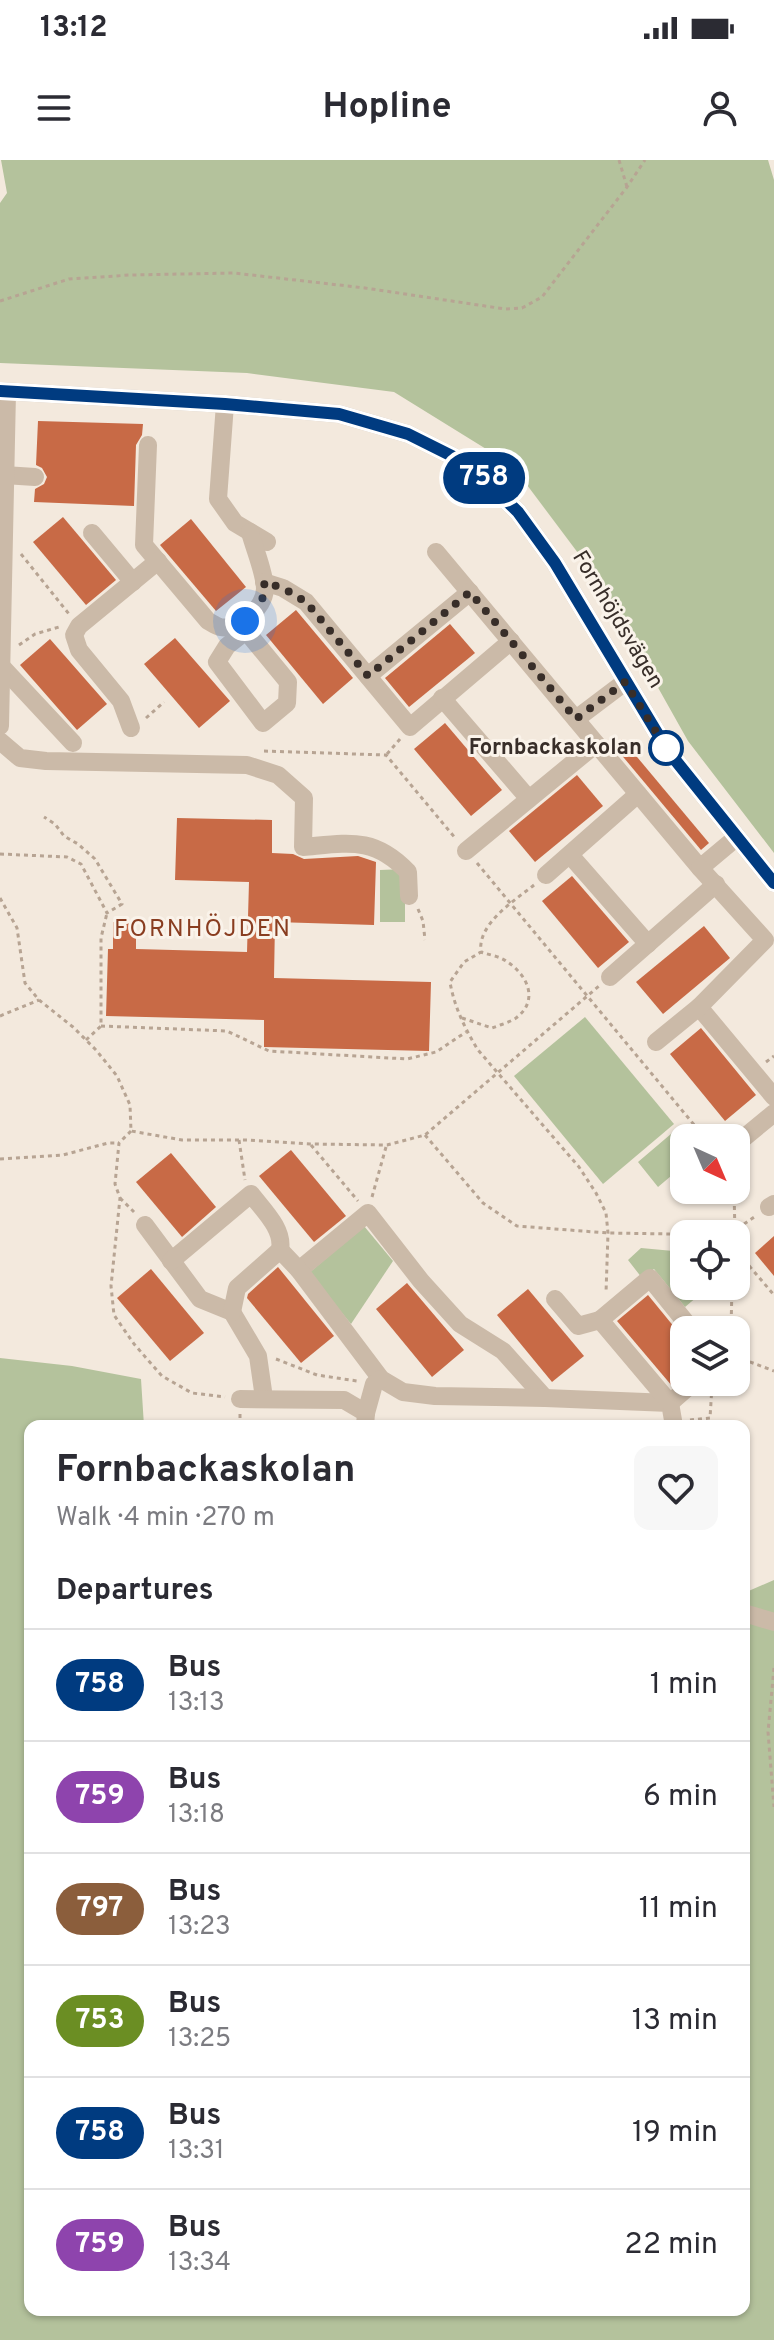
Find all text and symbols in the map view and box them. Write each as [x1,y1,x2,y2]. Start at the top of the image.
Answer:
text: 13:12 [40,10,108,47]
text: Hopline [322,85,452,131]
icon: menu [32,86,76,130]
icon: person [698,86,742,130]
line badge: 758 [438,452,530,504]
text: 758 [459,460,509,496]
street label: Fornhöjdsvägen [565,546,669,694]
your location [225,601,265,641]
marker: Fornbackaskolan [649,731,683,765]
place label: Fornbackaskolan [469,735,642,762]
district label: FORNHÖJDEN [114,913,292,945]
north arrow [670,1124,750,1204]
map controls [670,1124,750,1396]
button: locate [670,1220,750,1300]
button: layers [670,1316,750,1396]
button: heart [634,1446,718,1530]
text: Fornbackaskolan [56,1447,355,1496]
text: Walk · 4 min · 270 m [56,1502,275,1535]
text: Departures [56,1573,214,1610]
text: Bus [168,1650,221,1687]
text: 758 [75,1667,125,1703]
text: 1 min [650,1667,718,1704]
text: 13:13 [168,1687,225,1720]
text: Bus [168,1762,221,1799]
text: 759 [75,1779,125,1815]
text: 6 min [643,1779,718,1816]
text: 13:18 [168,1799,225,1832]
text: Bus [168,1874,221,1911]
text: 797 [77,1891,123,1927]
text: 11 min [639,1891,718,1928]
text: 13:23 [168,1911,231,1944]
text: Bus [168,1986,221,2023]
text: 753 [76,2003,124,2039]
text: 13 min [632,2003,718,2040]
text: 13:25 [168,2023,231,2056]
text: Bus [168,2098,221,2135]
text: 758 [75,2115,125,2151]
text: 19 min [632,2115,718,2152]
text: 13:31 [168,2135,225,2168]
text: Bus [168,2210,221,2247]
text: 759 [75,2227,125,2263]
text: 22 min [624,2227,718,2264]
text: 13:34 [168,2247,231,2280]

